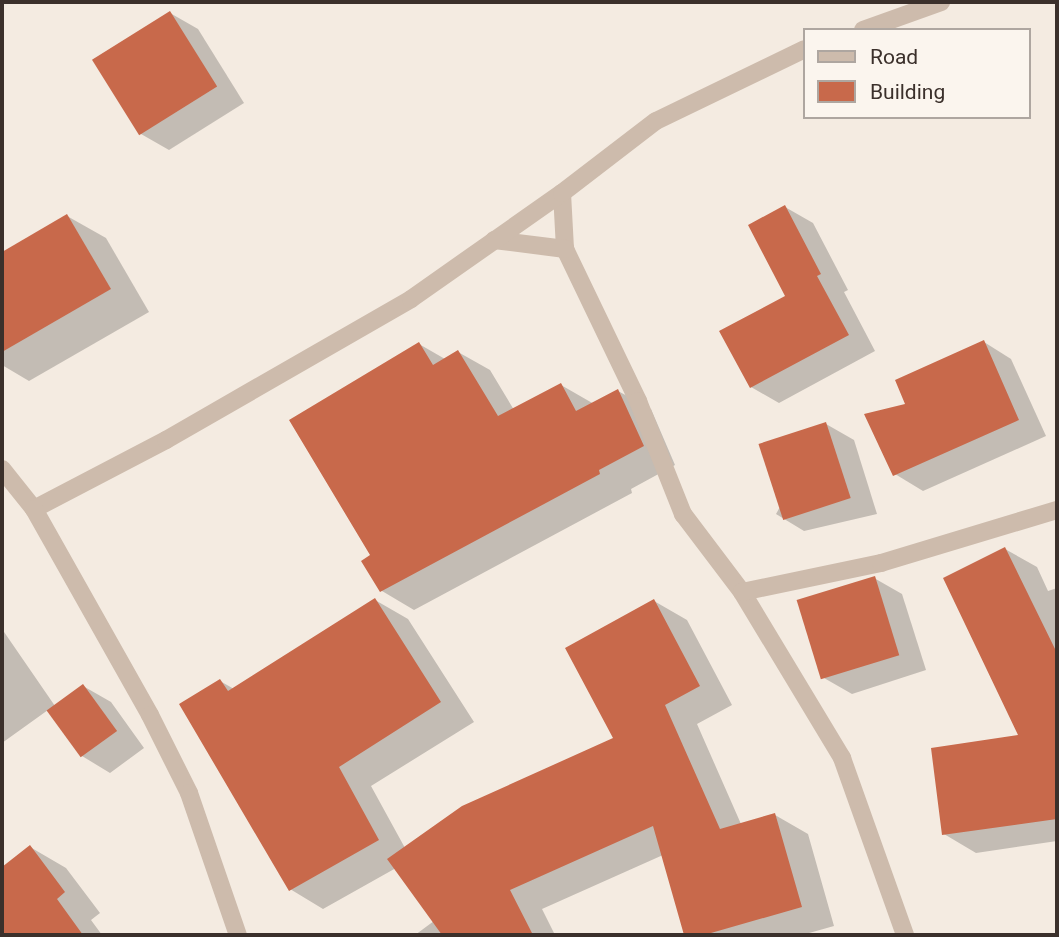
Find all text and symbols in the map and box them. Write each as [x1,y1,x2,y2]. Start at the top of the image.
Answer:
legend [804,28,1031,119]
text: Road [870,45,918,69]
text: Building [870,80,945,104]

